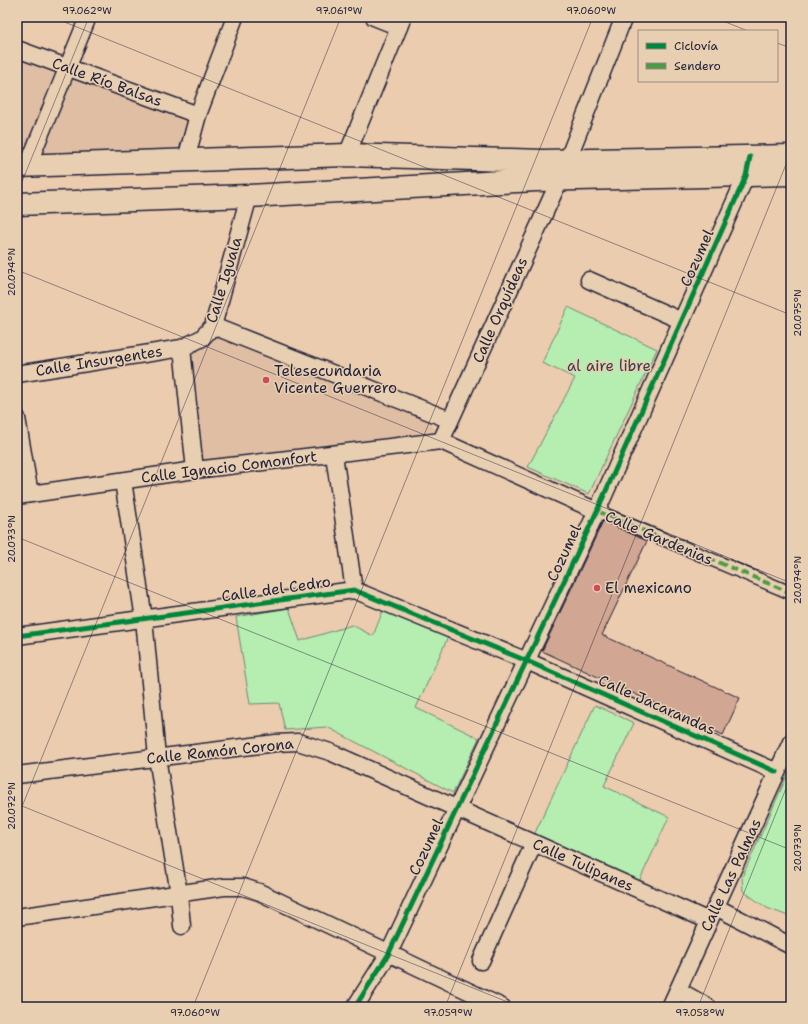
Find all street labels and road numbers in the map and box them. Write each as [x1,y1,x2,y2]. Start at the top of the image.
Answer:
street label: Calle Río Balsas [49,53,165,111]
street label: Cozumel [676,226,719,290]
street label: Calle Iguala [201,234,247,326]
street label: Calle Orquídeas [468,254,532,366]
street label: Calle Insurgentes [34,341,164,381]
street label: Calle Ignacio Comonfort [140,446,318,488]
street label: Calle Gardenias [602,506,716,570]
street label: Cozumel [542,521,586,585]
street label: Calle del Cedro [220,571,332,607]
street label: Calle Jacarandas [595,670,719,740]
street label: Calle Ramón Corona [145,733,295,769]
street label: Cozumel [404,815,448,879]
street label: Calle Las Palmas [696,815,766,935]
street label: Calle Tulipanes [529,834,637,896]

